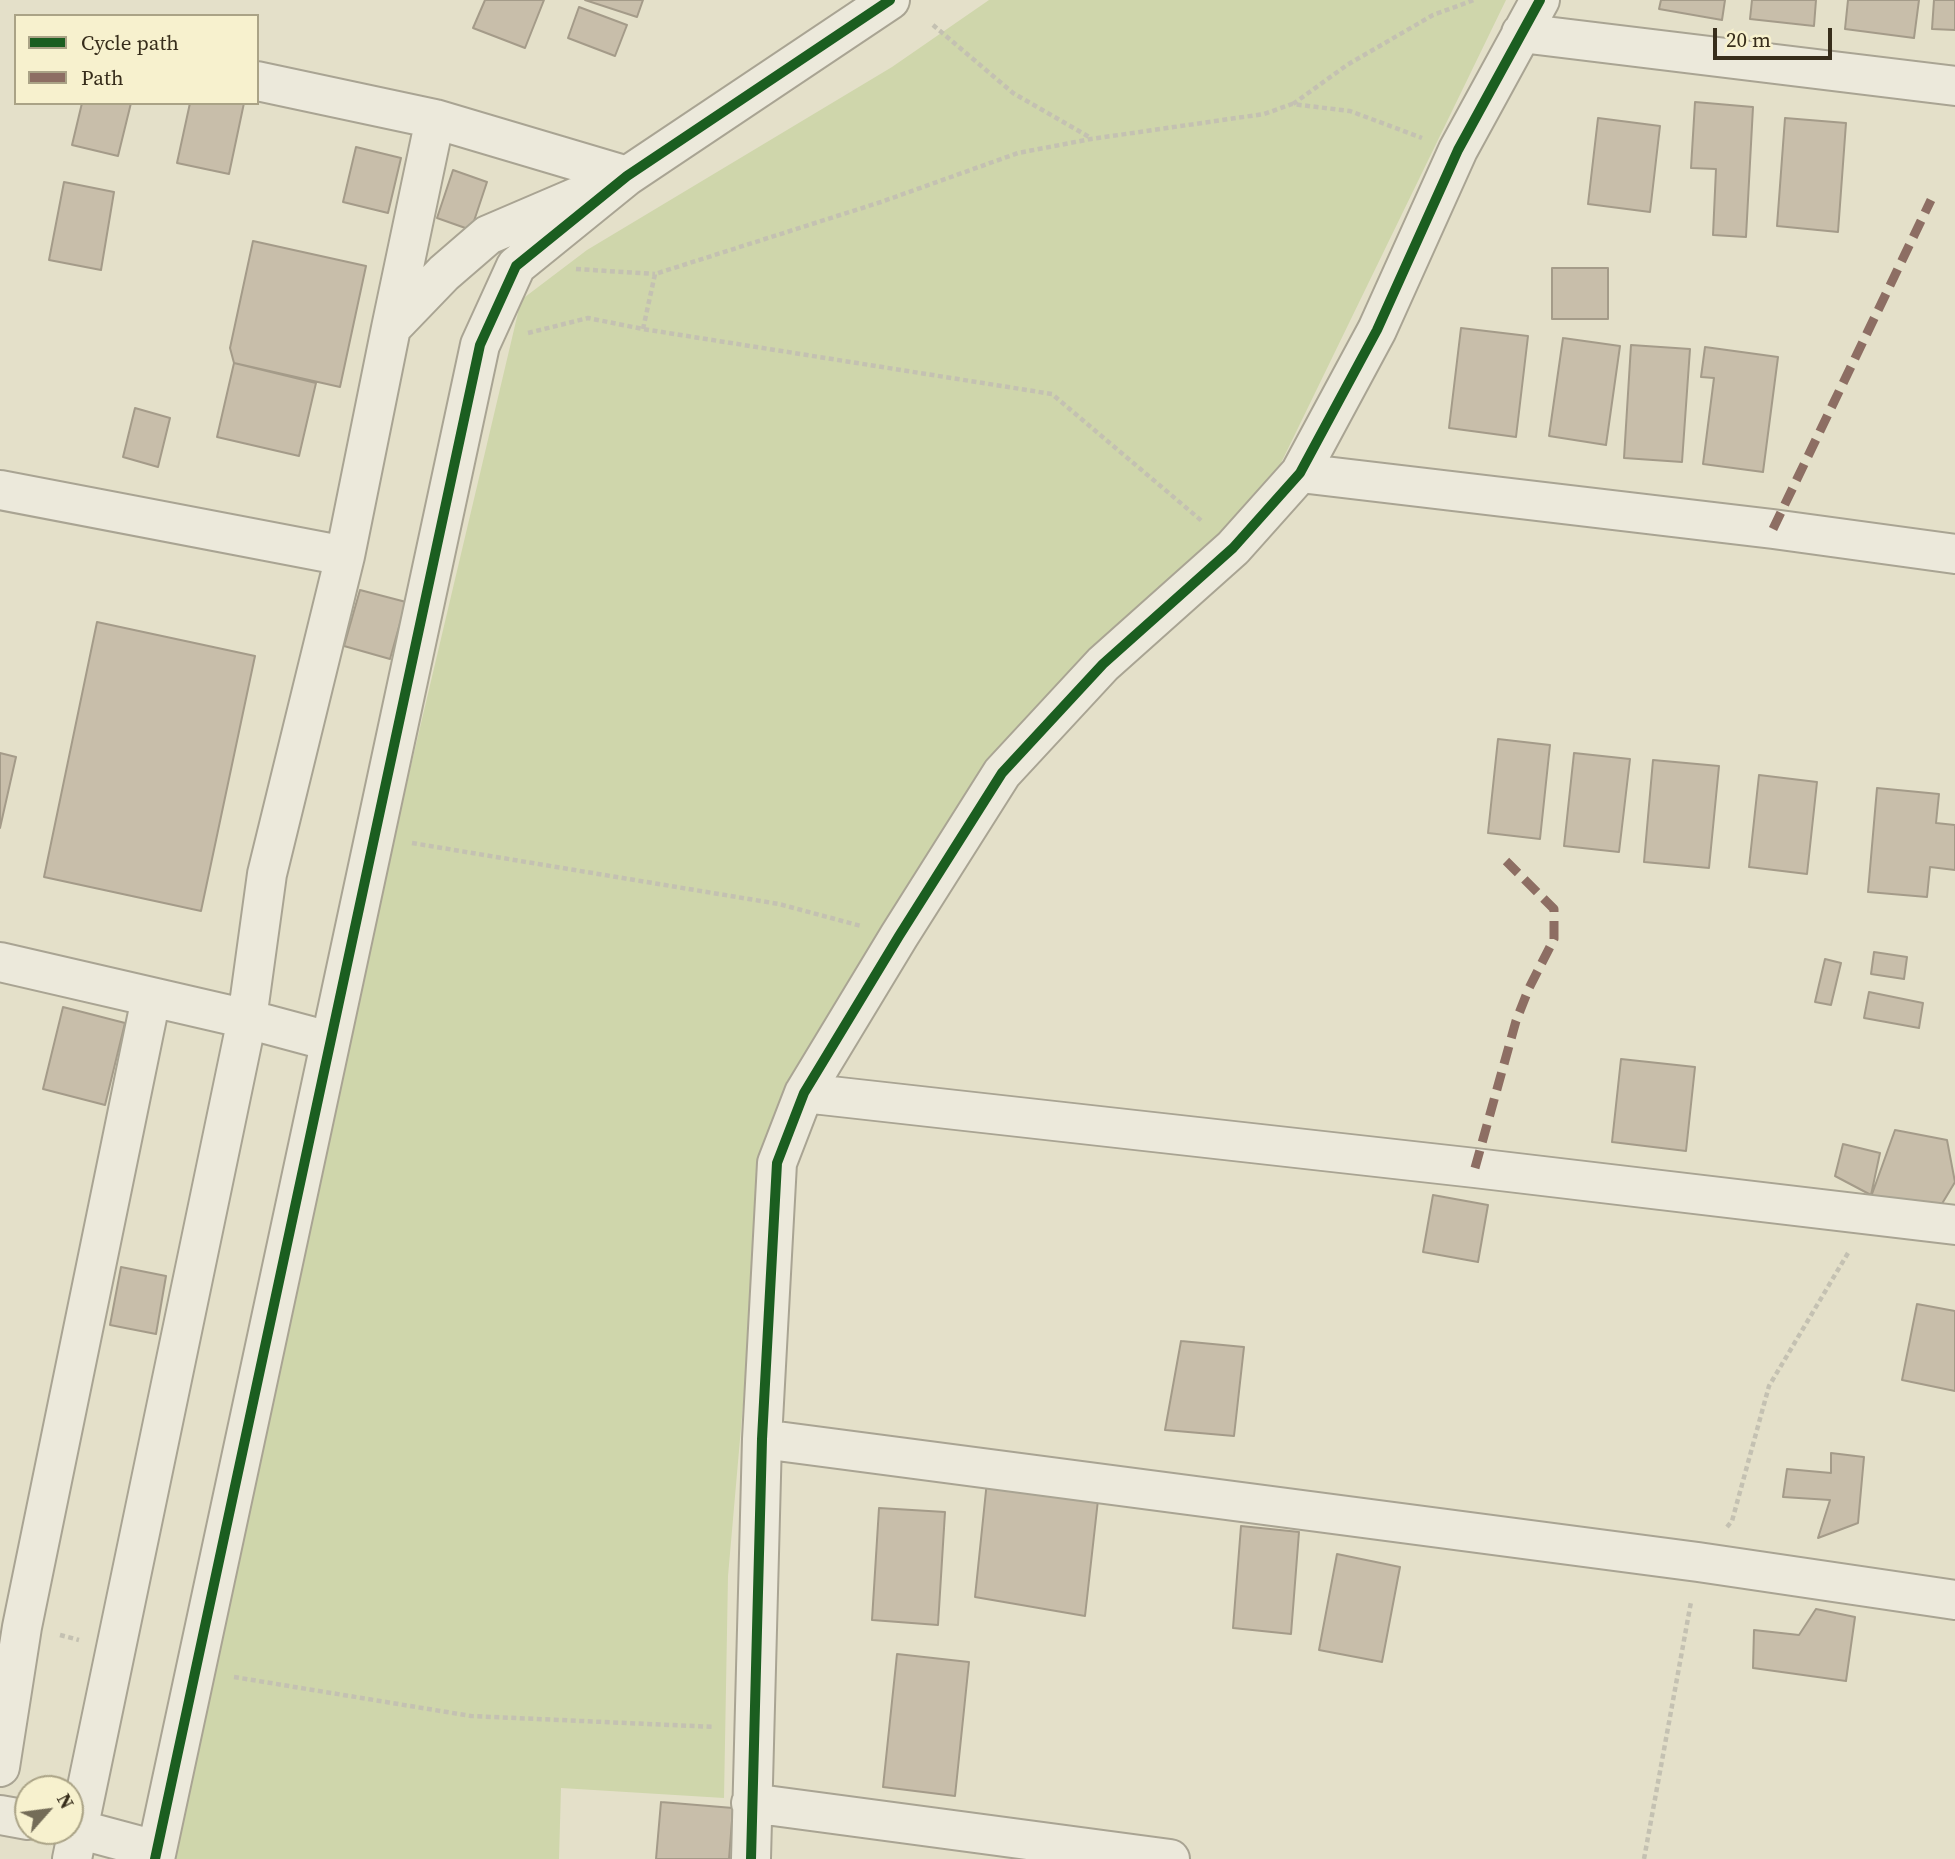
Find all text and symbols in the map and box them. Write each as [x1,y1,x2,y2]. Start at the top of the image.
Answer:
legend [14,14,259,105]
scale bar [1717,14,1836,58]
text: 20 m [1726,25,1771,54]
text: Cycle path [81,28,179,57]
text: Path [81,63,124,92]
north arrow [14,1775,84,1845]
text: N [51,1789,81,1813]

